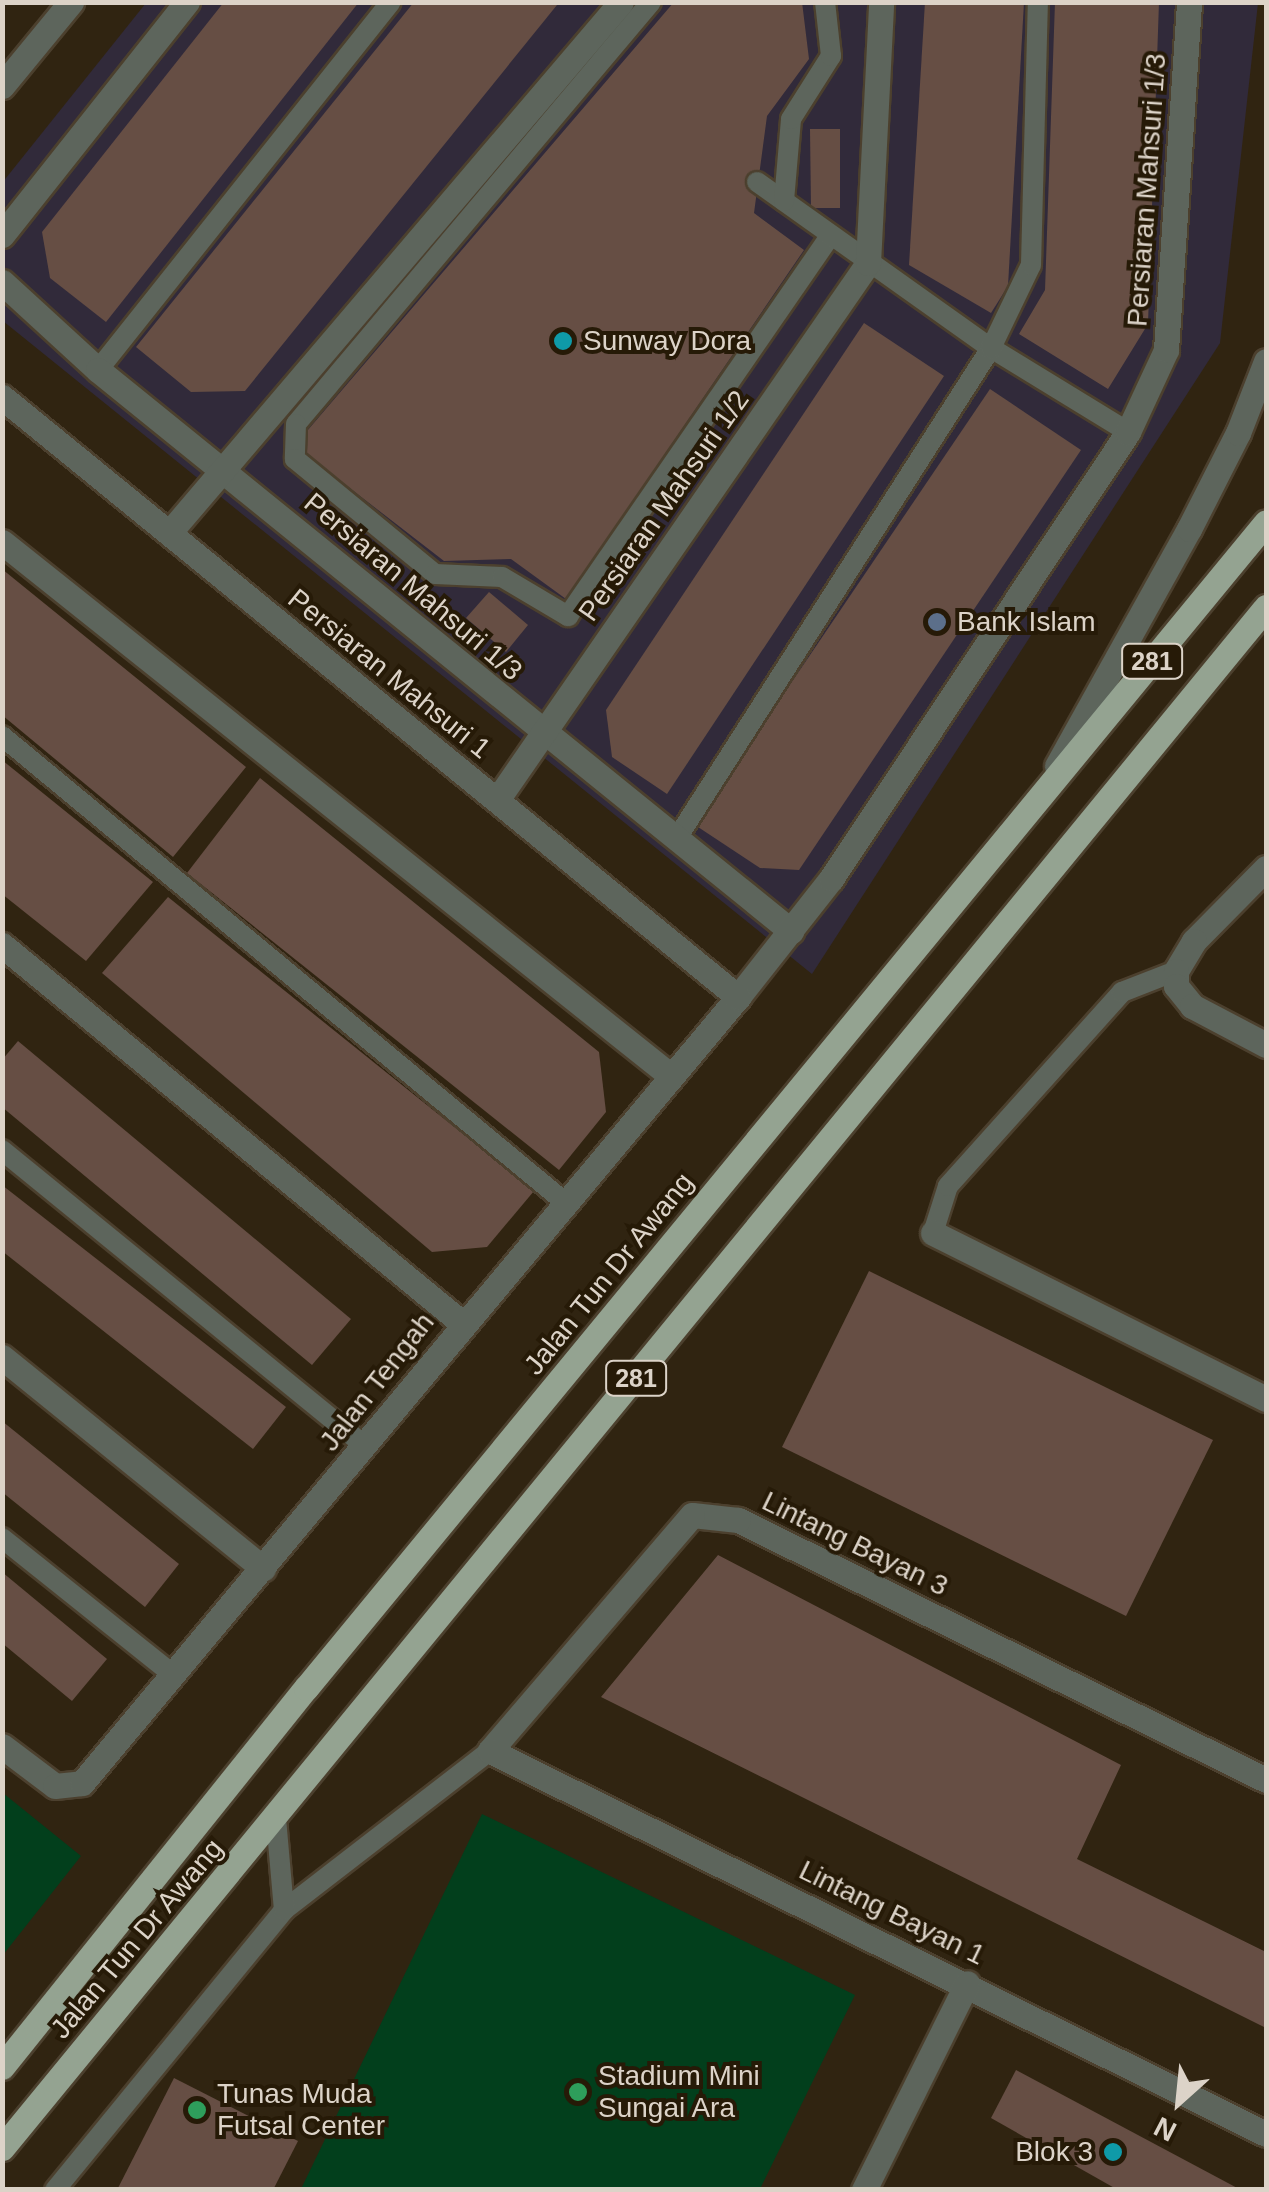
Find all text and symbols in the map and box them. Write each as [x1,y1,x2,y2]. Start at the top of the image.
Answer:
street label: Persiaran Mahsuri 1/3 [1121,52,1173,328]
place label: Sunway Dora [583,324,751,358]
marker: Sunway Dora [552,330,574,352]
street label: Persiaran Mahsuri 1/2 [572,384,756,628]
street label: Persiaran Mahsuri 1/3 [297,486,529,688]
street label: Persiaran Mahsuri 1 [281,582,497,766]
place label: Bank Islam [957,605,1095,639]
marker: Bank Islam [926,611,948,633]
road number: 281 [1120,641,1184,681]
street label: Jalan Tun Dr Awang [517,1165,701,1383]
street label: Jalan Tengah [312,1306,442,1458]
road number: 281 [604,1358,668,1398]
street label: Lintang Bayan 3 [757,1485,953,1603]
street label: Jalan Tun Dr Awang [43,1832,231,2046]
street label: Lintang Bayan 1 [794,1854,990,1972]
north arrow [1129,2052,1229,2152]
place label: Stadium Mini Sungai Ara [598,2059,760,2125]
place label: Tunas Muda Futsal Center [217,2077,385,2143]
marker: Stadium Mini Sungai Ara [567,2081,589,2103]
marker: Tunas Muda Futsal Center [186,2099,208,2121]
text: N [1149,2111,1181,2148]
place label: Blok 3 [1015,2135,1093,2169]
marker: Blok 3 [1102,2141,1124,2163]

